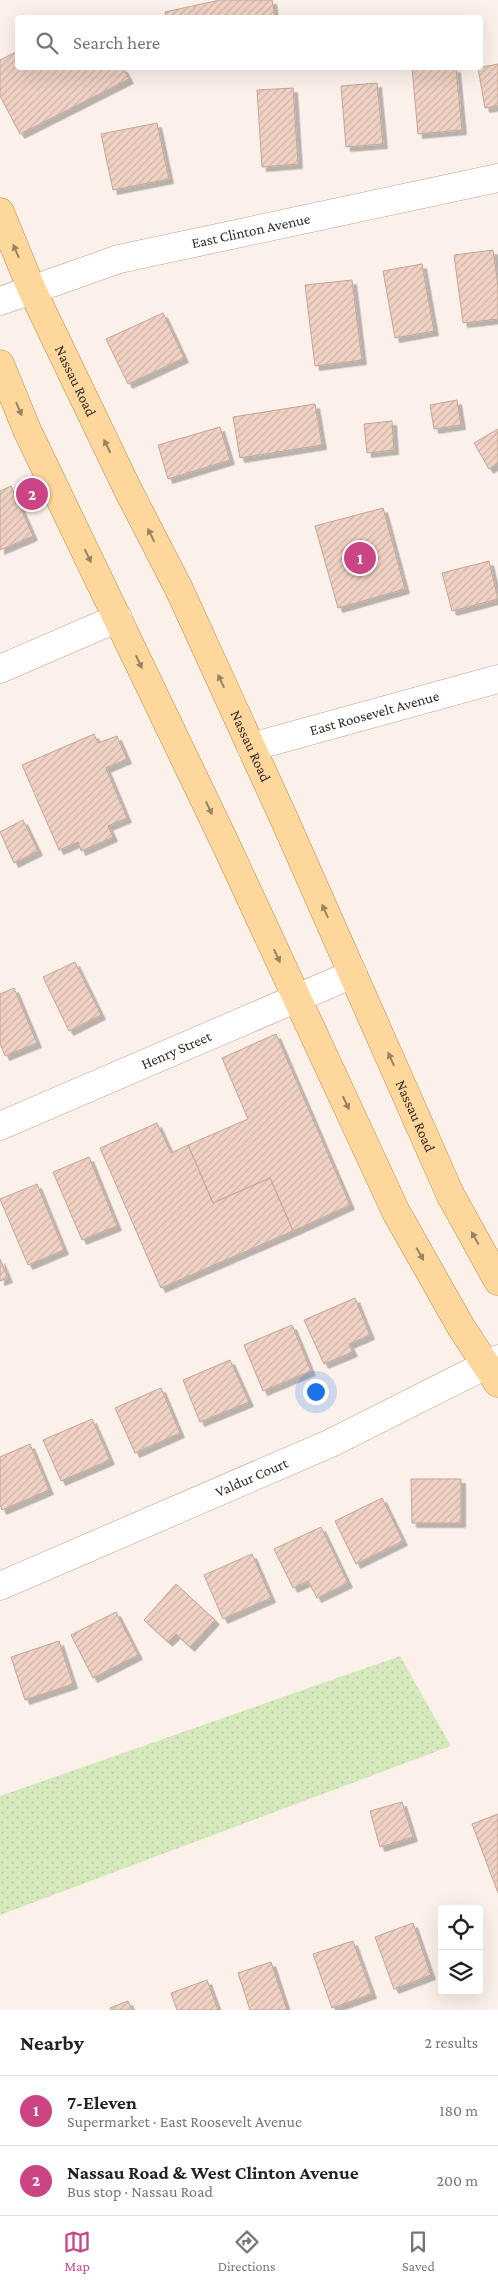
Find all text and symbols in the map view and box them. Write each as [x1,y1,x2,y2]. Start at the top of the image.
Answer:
search box [15,15,483,70]
icon: search [33,29,61,57]
text: Search here [73,32,160,53]
street label: East Clinton Avenue [190,210,312,251]
one-way arrow [12,244,20,258]
street label: Nassau Road [52,343,99,419]
one-way arrow [15,402,23,416]
one-way arrow [103,439,111,453]
pin: 2 [16,475,48,513]
one-way arrow [147,528,155,542]
pin: 1 [344,539,376,577]
one-way arrow [84,549,92,563]
one-way arrow [135,655,143,669]
one-way arrow [217,674,225,688]
street label: East Roosevelt Avenue [308,687,441,738]
street label: Nassau Road [227,708,274,784]
one-way arrow [205,801,213,815]
one-way arrow [320,904,328,918]
one-way arrow [274,949,282,963]
street label: Henry Street [139,1028,215,1072]
one-way arrow [386,1052,394,1066]
street label: Nassau Road [393,1078,438,1154]
one-way arrow [342,1096,350,1110]
one-way arrow [470,1231,479,1245]
one-way arrow [416,1247,424,1262]
your location [303,1379,329,1405]
street label: Valdur Court [213,1454,291,1500]
map controls [438,1905,483,1995]
button: locate [438,1905,483,1950]
button: layers [438,1950,483,1995]
text: Nearby [20,2031,84,2055]
text: 2 results [425,2034,478,2051]
text: 7-Eleven [67,2092,137,2113]
text: 1 [33,2102,39,2119]
text: 180 m [439,2102,478,2119]
text: Supermarket · East Roosevelt Avenue [67,2113,302,2130]
text: Nassau Road & West Clinton Avenue [67,2162,359,2183]
text: 2 [32,2172,40,2189]
text: 200 m [436,2172,478,2189]
text: Bus stop · Nassau Road [67,2183,213,2200]
tab: Map [63,2228,91,2274]
tab: Directions [218,2228,276,2274]
tab: Saved [402,2228,435,2274]

